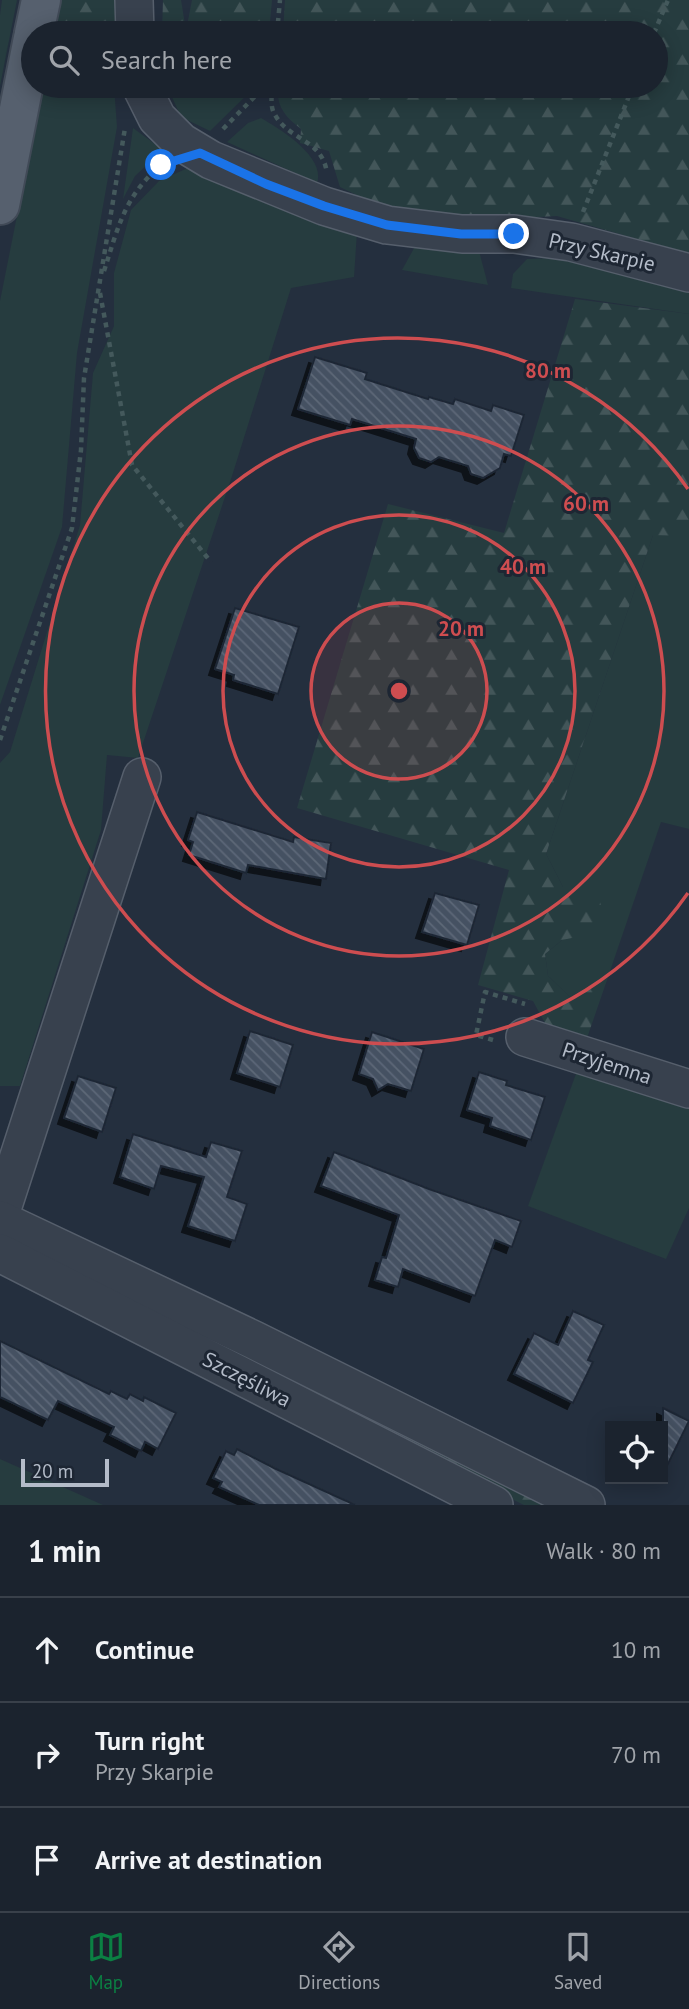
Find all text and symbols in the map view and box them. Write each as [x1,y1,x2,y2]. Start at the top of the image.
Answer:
search box [21,21,668,98]
icon: search [45,41,83,79]
text: Search here [101,43,232,76]
route start [145,149,176,180]
route end [498,218,529,249]
street label: Przy Skarpie [546,227,658,277]
text: 80 m [525,357,571,384]
text: 60 m [563,490,609,517]
text: 40 m [500,553,546,580]
text: 20 m [438,615,484,642]
centre of rings [387,679,411,703]
street label: Przyjemna [559,1036,655,1090]
street label: Szczęśliwa [198,1345,296,1413]
map controls [605,1421,668,1484]
button: locate [605,1421,668,1484]
scale bar [21,1456,108,1488]
text: 20 m [32,1459,73,1483]
text: 1 min [28,1531,101,1570]
text: Walk · 80 m [546,1536,661,1565]
icon: ahead [28,1631,66,1669]
text: Continue [95,1633,194,1666]
text: 10 m [611,1635,661,1664]
text: Turn right [95,1724,204,1757]
icon: right [28,1736,66,1774]
text: 70 m [611,1740,661,1769]
text: Przy Skarpie [95,1757,214,1786]
icon: arrive [28,1841,66,1879]
text: Arrive at destination [95,1843,322,1876]
tab: Map [87,1928,125,1994]
tab: Directions [298,1928,380,1994]
tab: Saved [554,1928,602,1994]

